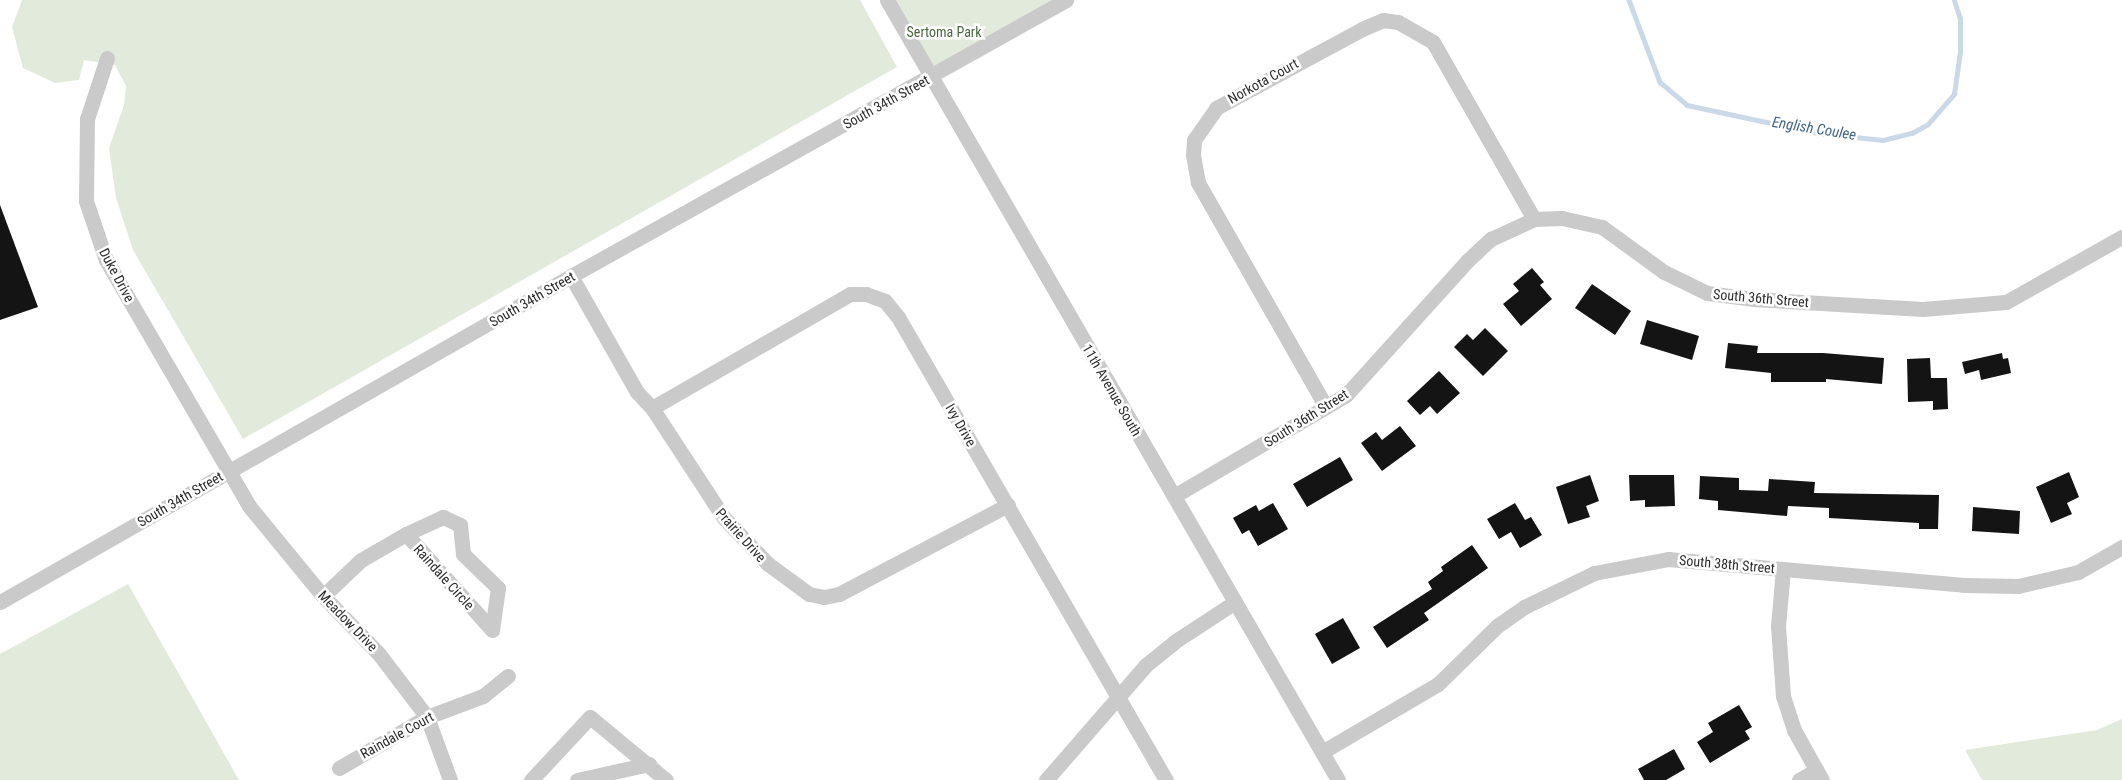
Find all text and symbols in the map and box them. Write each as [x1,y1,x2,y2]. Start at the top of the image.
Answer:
park label: Sertoma Park [907,24,981,40]
street label: Norkota Court [1225,55,1301,107]
street label: South 34th Street [840,71,932,133]
water label: English Coulee [1771,113,1857,145]
street label: Duke Drive [96,245,138,305]
street label: South 34th Street [486,268,578,330]
street label: South 36th Street [1712,285,1810,311]
street label: 11th Avenue South [1079,341,1145,439]
street label: South 36th Street [1261,385,1351,451]
street label: Ivy Drive [942,401,980,449]
street label: South 34th Street [134,468,226,530]
street label: Prairie Drive [712,505,770,565]
street label: Raindale Circle [410,541,478,613]
street label: South 38th Street [1678,551,1776,577]
street label: Meadow Drive [315,587,381,655]
street label: Raindale Court [357,708,437,762]

